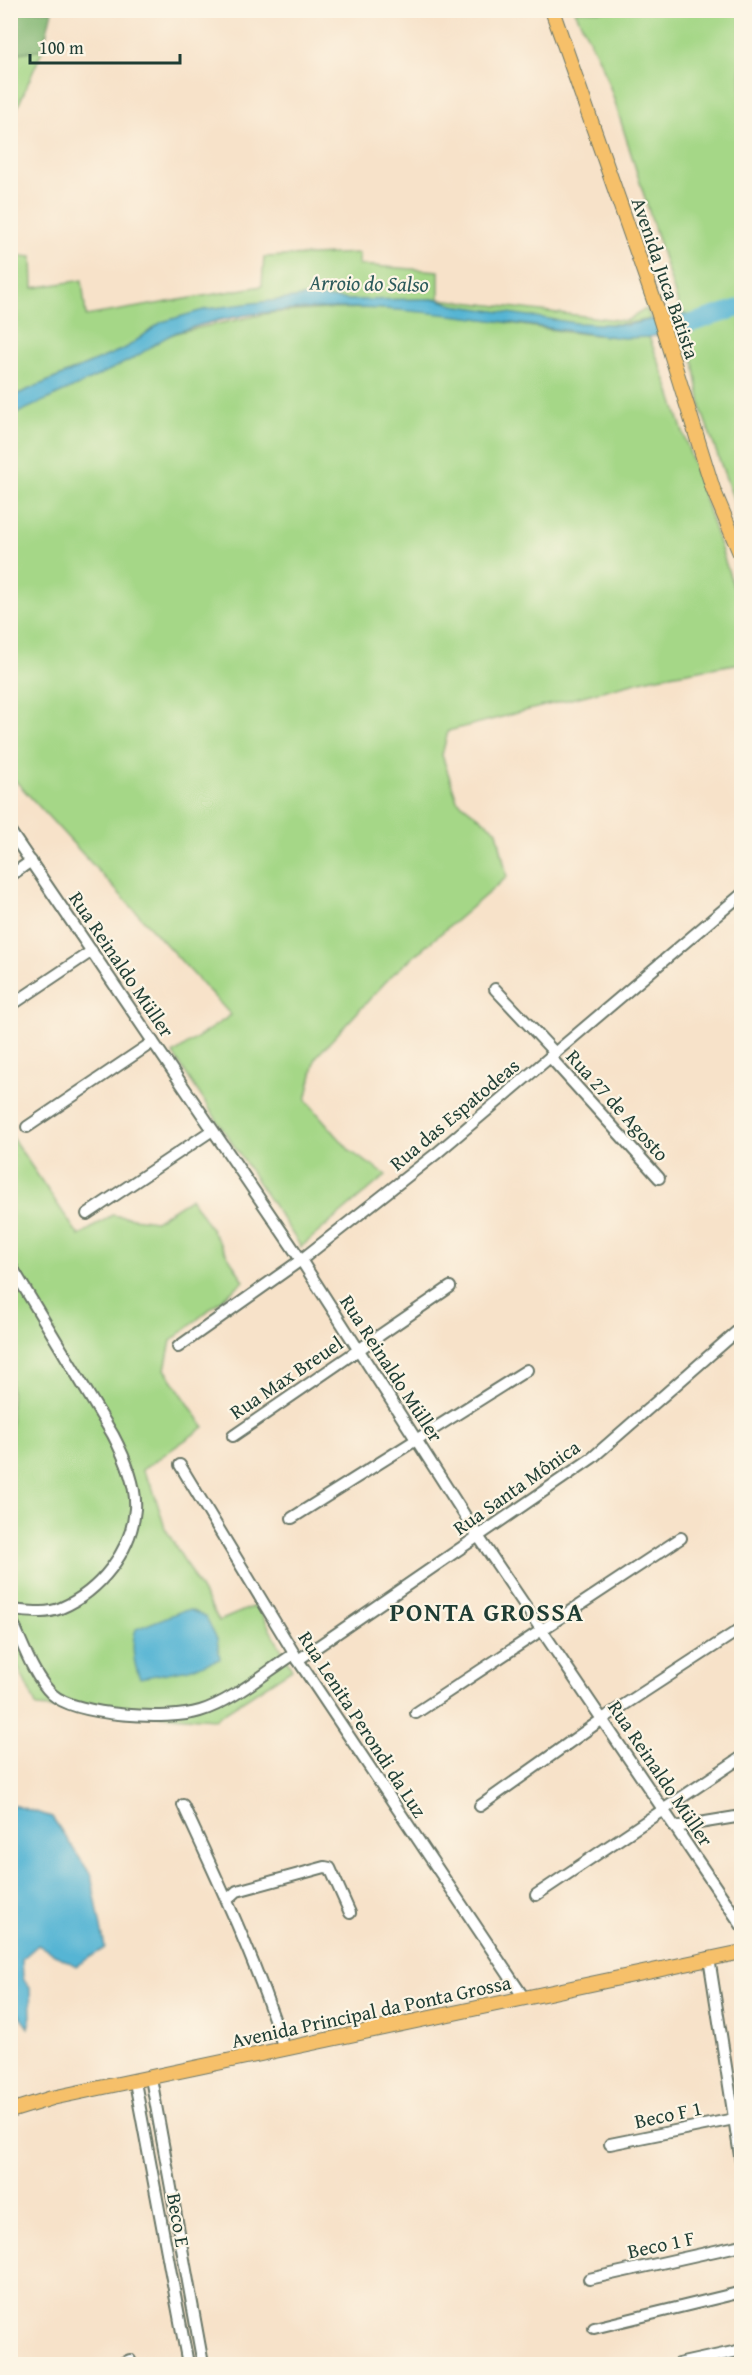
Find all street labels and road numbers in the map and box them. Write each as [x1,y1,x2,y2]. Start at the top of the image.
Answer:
street label: Avenida Juca Batista [625,193,707,363]
street label: Rua Reinaldo Müller [62,885,182,1043]
street label: Rua 27 de Agosto [560,1043,676,1167]
street label: Rua das Espatodeas [383,1051,525,1177]
street label: Rua Reinaldo Müller [333,1289,451,1447]
street label: Rua Max Breuel [224,1328,349,1426]
street label: Rua Santa Mônica [447,1432,586,1542]
street label: Rua Lenita Perondi da Luz [292,1625,434,1823]
street label: Rua Reinaldo Müller [601,1694,721,1852]
street label: Avenida Principal da Ponta Grossa [229,1967,514,2055]
street label: Beco F 1 [632,2093,704,2135]
street label: Beco E [160,2191,198,2249]
street label: Beco 1 F [625,2223,697,2265]

